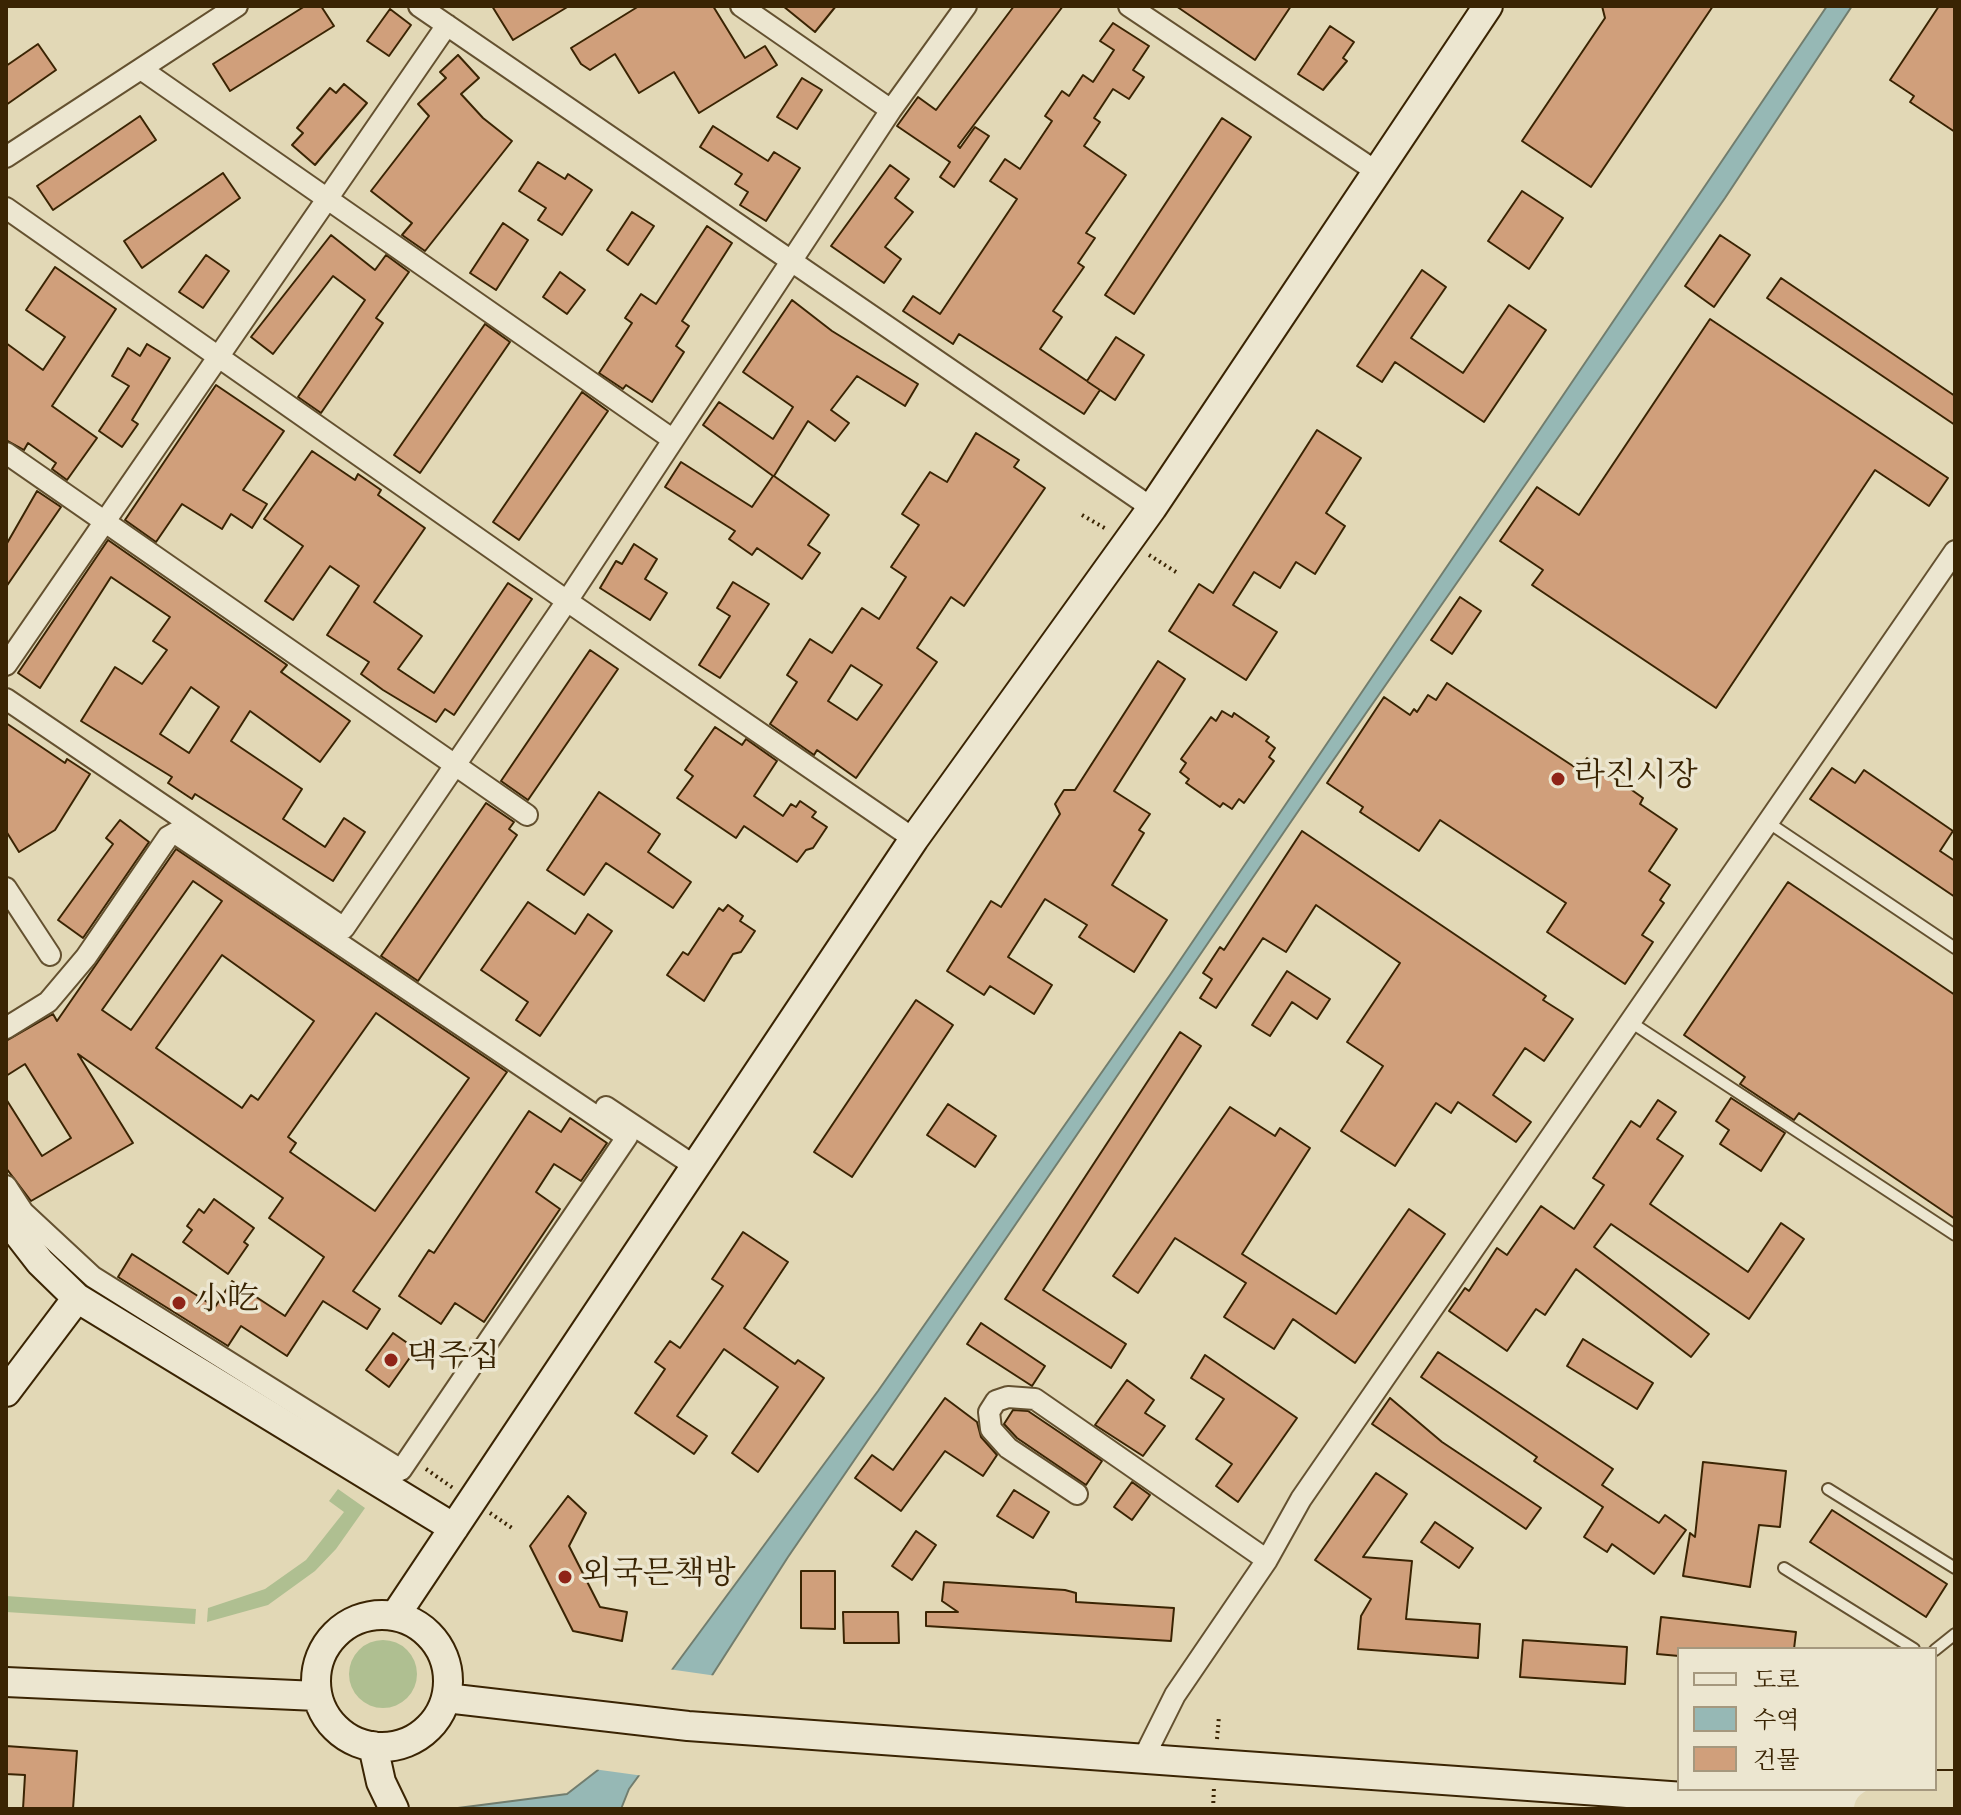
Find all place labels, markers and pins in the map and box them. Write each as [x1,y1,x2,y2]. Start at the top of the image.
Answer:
place label: 라진시장 [1574,760,1698,798]
marker: 라진시장 [1549,770,1567,788]
place label: 小吃 [195,1284,259,1322]
marker: 小吃 [170,1294,188,1312]
place label: 댁주집 [407,1341,500,1379]
marker: 댁주집 [382,1351,400,1369]
place label: 외국믄책방 [581,1558,736,1596]
marker: 외국믄책방 [556,1568,574,1586]

